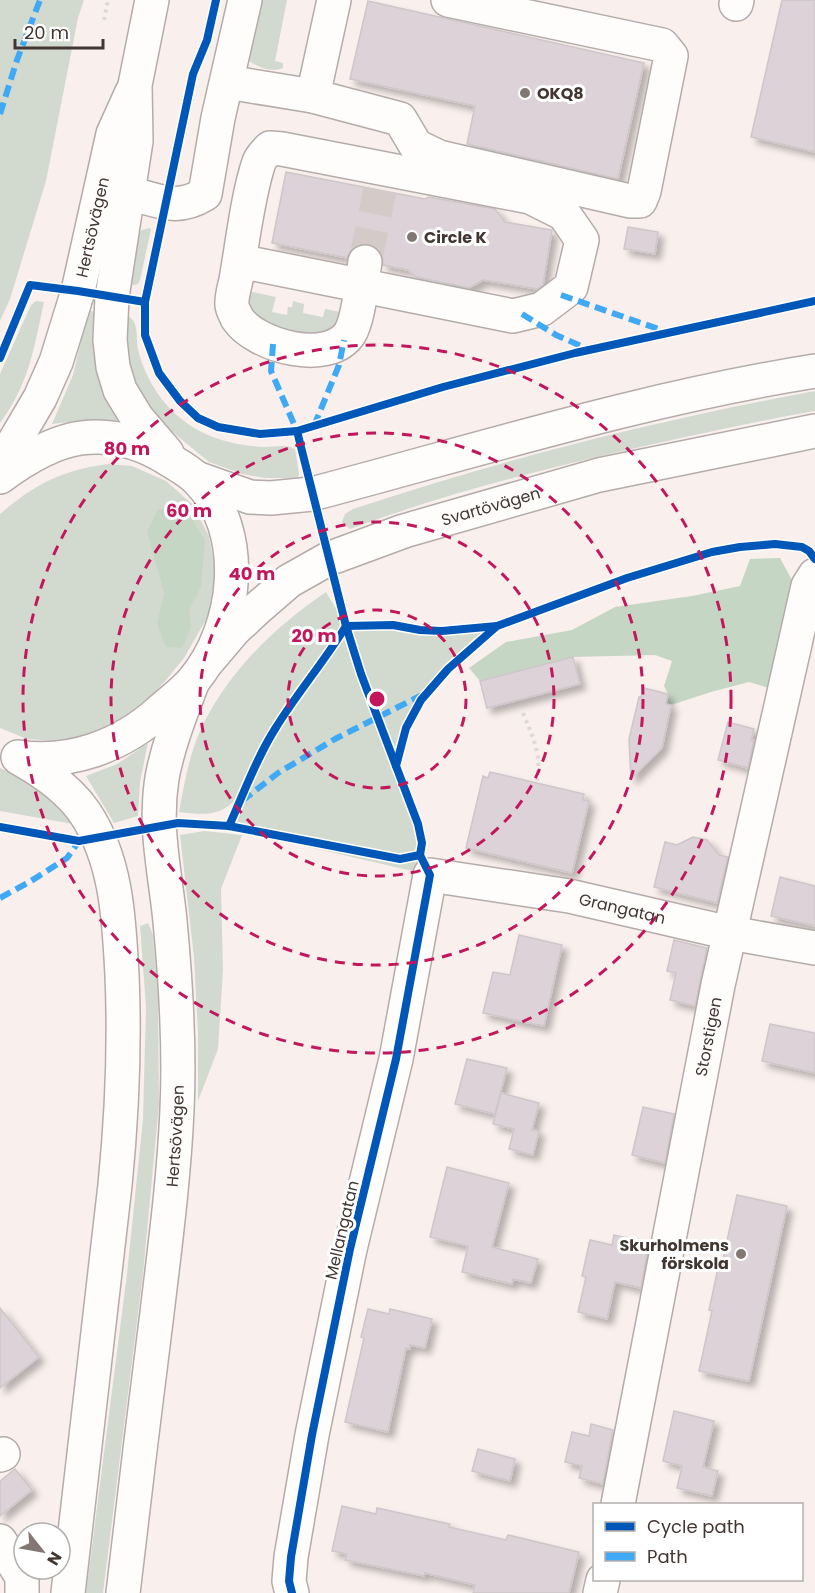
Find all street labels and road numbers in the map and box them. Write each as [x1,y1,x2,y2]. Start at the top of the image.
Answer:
street label: Hertsövägen [70,175,115,280]
street label: Svartövägen [439,481,543,531]
street label: Grangatan [577,887,668,929]
street label: Storstigen [689,995,727,1078]
street label: Hertsövägen [160,1085,189,1188]
street label: Mellangatan [319,1178,365,1282]

